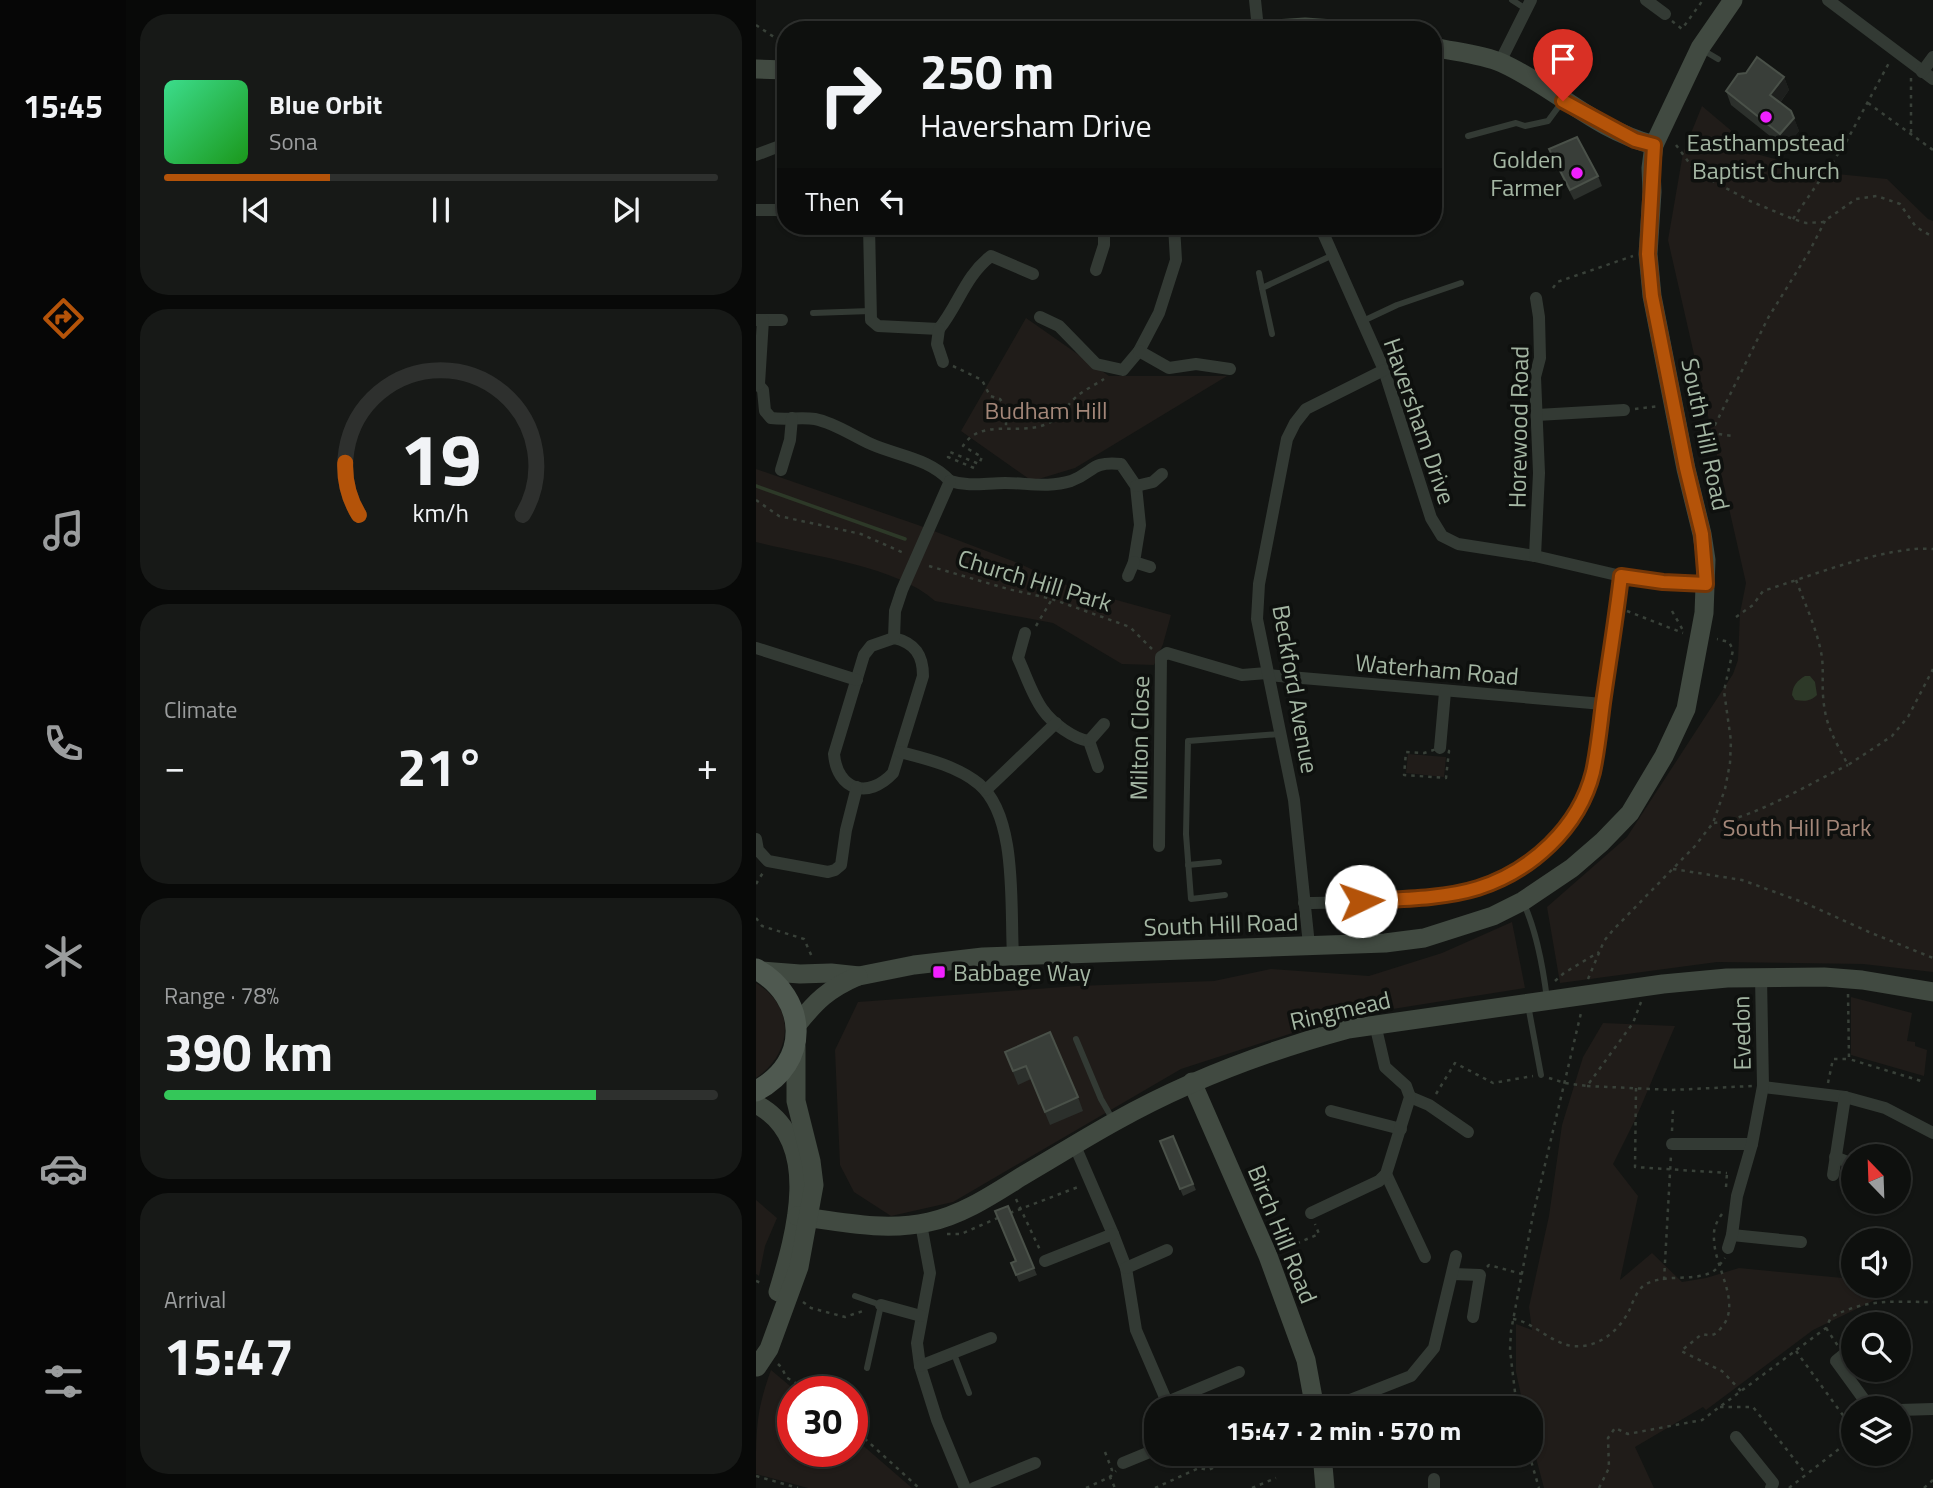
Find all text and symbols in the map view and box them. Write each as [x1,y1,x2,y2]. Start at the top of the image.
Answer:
pin [1533,29,1593,101]
text: 250 m [920,33,1054,108]
icon: arrive [1544,40,1582,78]
icon: right [805,49,896,140]
text: 15:45 [23,82,103,130]
text: Blue Orbit [269,85,382,124]
text: Haversham Drive [920,101,1152,149]
marker: Easthampstead Baptist Church [1758,109,1774,125]
text: Sona [269,124,317,159]
place label: Easthampstead Baptist Church [1687,124,1845,188]
place label: Golden Farmer [1490,141,1563,205]
marker: Golden Farmer [1569,165,1585,181]
text: Then [805,182,860,221]
icon: left [874,182,912,220]
icon: previous [237,191,275,229]
icon: pause [422,191,460,229]
icon: next [607,191,645,229]
icon: directions [39,294,88,343]
street label: Haversham Drive [1375,333,1465,509]
street label: Horewood Road [1499,346,1537,508]
street label: South Hill Road [1672,355,1740,513]
park label: Budham Hill [984,392,1108,428]
text: 19 [400,404,482,514]
text: km/h [413,494,469,532]
icon: music [39,506,88,555]
street label: Church Hill Park [954,540,1117,621]
street label: Beckford Avenue [1263,602,1329,776]
street label: Waterham Road [1354,644,1520,694]
street label: Milton Close [1120,675,1158,801]
text: Climate [164,692,237,727]
icon: phone [39,719,88,768]
text: 21° [397,727,485,806]
text: − [164,737,185,795]
text: + [697,737,718,795]
park label: South Hill Park [1723,809,1872,845]
position arrow [1324,864,1398,938]
street label: South Hill Road [1143,903,1299,945]
icon: climate [39,932,88,981]
place label: Babbage Way [953,954,1092,990]
marker: Babbage Way [931,964,947,980]
text: Range · 78% [164,978,279,1013]
street label: Ringmead [1286,981,1394,1039]
street label: Evedon [1722,995,1760,1071]
text: 390 km [164,1012,333,1091]
icon: car [39,1144,88,1193]
north arrow [1841,1144,1911,1214]
map controls [1841,1144,1911,1466]
street label: Birch Hill Road [1239,1159,1327,1309]
button: sound [1841,1228,1911,1298]
text: Arrival [164,1282,226,1317]
button: search [1841,1312,1911,1382]
text: 15:47 [164,1316,294,1395]
icon: filters [39,1357,88,1406]
speed limit sign: 30 [777,1376,868,1467]
button: layers [1841,1396,1911,1466]
text: 15:47 · 2 min · 570 m [1226,1411,1461,1450]

